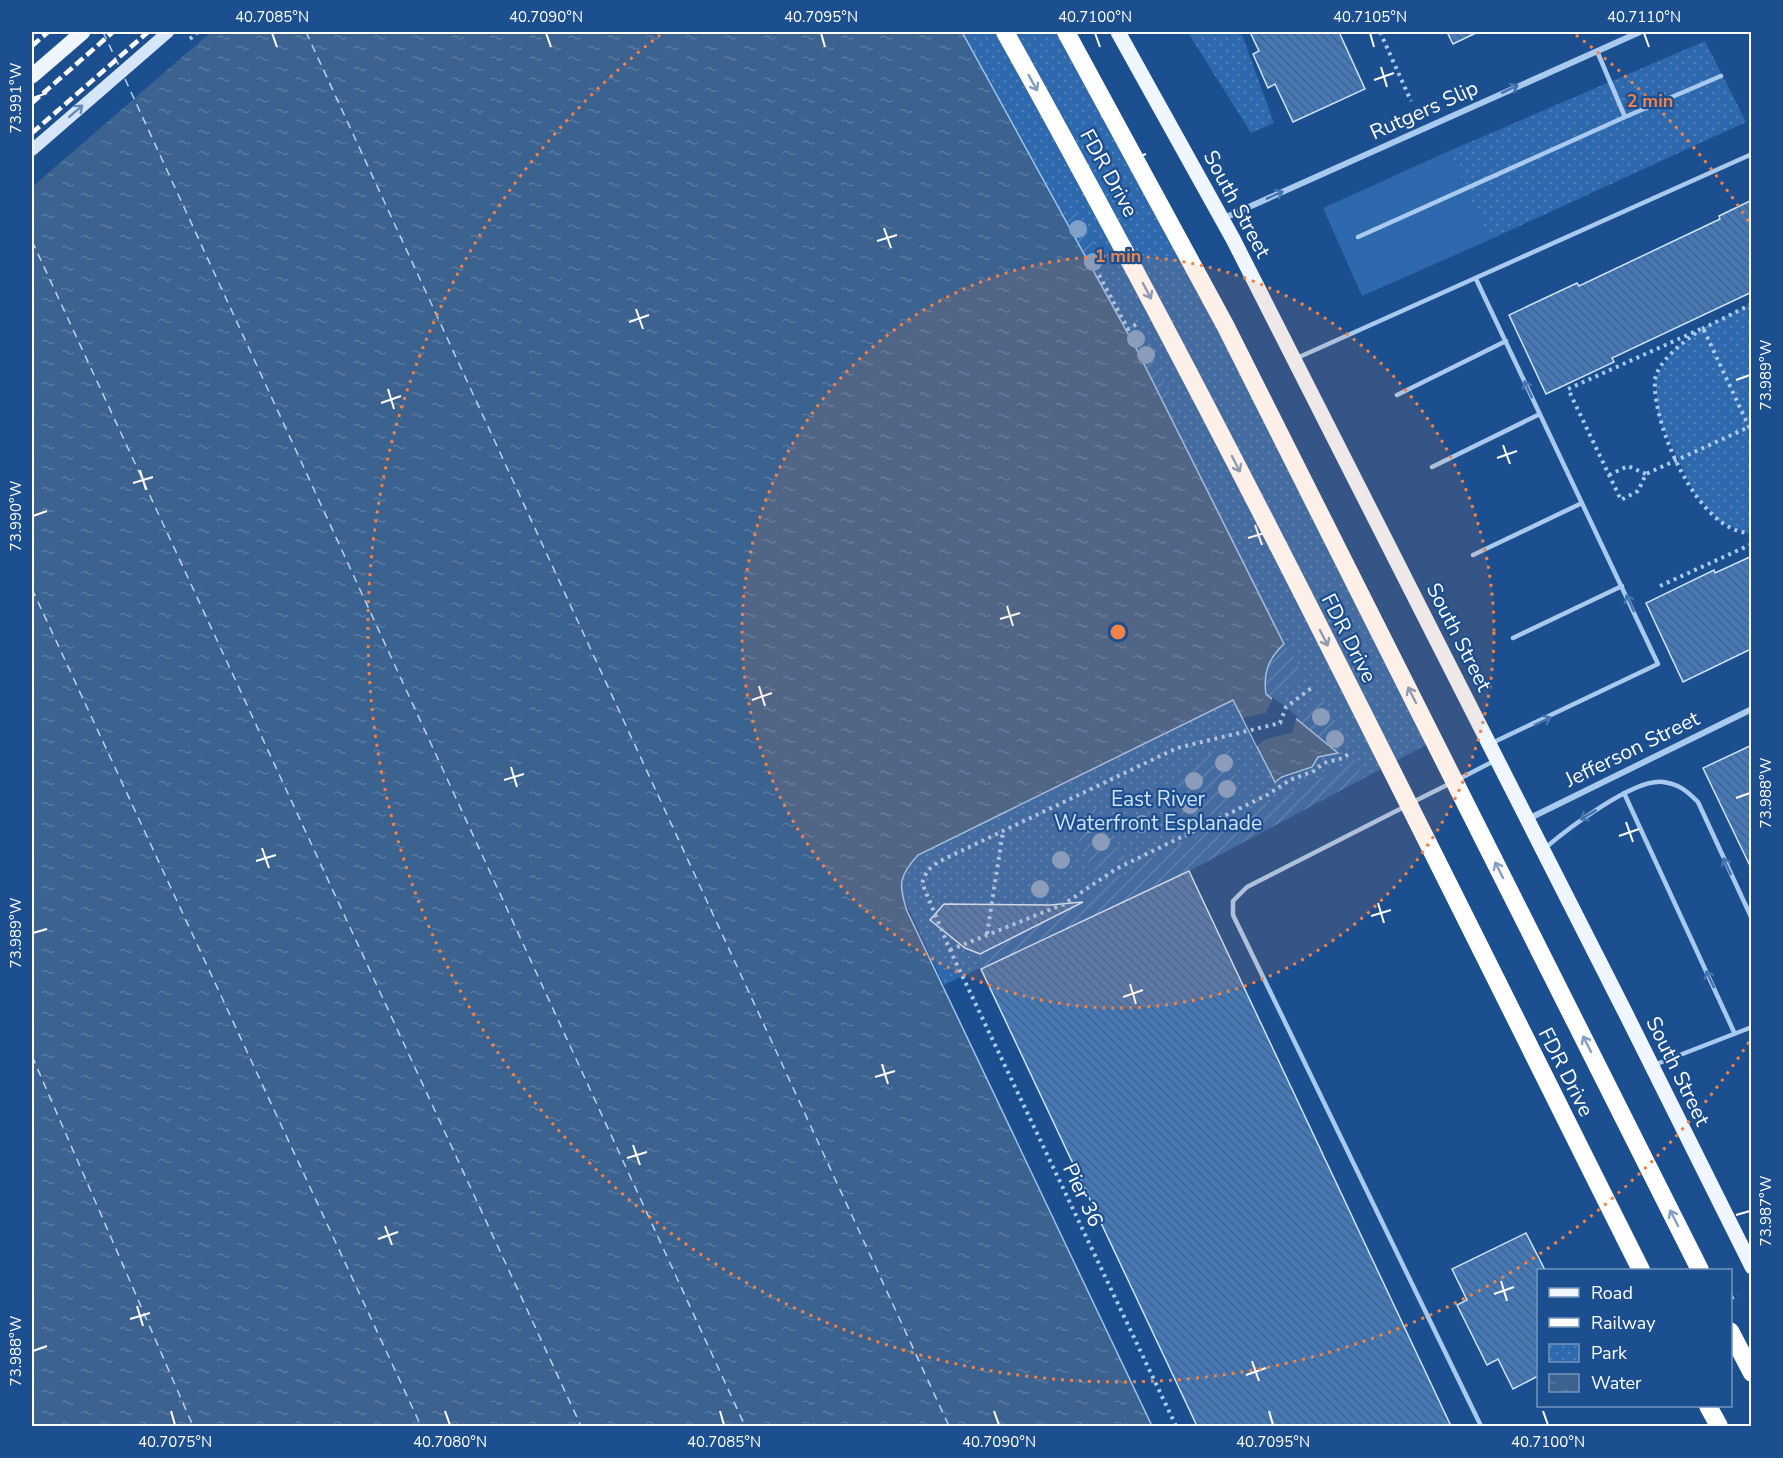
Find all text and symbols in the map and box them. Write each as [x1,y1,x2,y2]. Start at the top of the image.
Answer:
text: 40.7085°N [235,7,309,27]
text: 40.7090°N [509,7,583,27]
text: 40.7095°N [784,7,858,27]
text: 40.7100°N [1058,7,1132,27]
text: 40.7105°N [1333,7,1407,27]
text: 40.7110°N [1607,7,1681,27]
text: 73.991°W [6,62,26,133]
one-way arrow [1028,73,1039,91]
street label: Rutgers Slip [1365,74,1483,146]
one-way arrow [1501,83,1519,94]
text: 2 min [1627,89,1673,113]
one-way arrow [68,104,83,118]
street label: FDR Drive [1073,124,1145,222]
street label: South Street [1197,145,1277,263]
one-way arrow [1265,188,1283,200]
text: 1 min [1095,244,1141,268]
one-way arrow [1142,281,1153,299]
text: 73.989°W [1756,339,1776,410]
one-way arrow [1522,380,1534,398]
one-way arrow [1231,454,1243,472]
text: 73.990°W [6,480,26,551]
street label: South Street [1420,578,1499,697]
street label: FDR Drive [1315,589,1383,687]
one-way arrow [1623,595,1635,613]
centre of rings [1108,622,1128,642]
one-way arrow [1318,629,1330,647]
one-way arrow [1406,687,1417,705]
street label: Jefferson Street [1559,704,1704,794]
one-way arrow [1534,714,1552,726]
text: 73.988°W [1756,757,1776,828]
park label: East River Waterfront Esplanade [1054,785,1262,837]
one-way arrow [1580,810,1597,822]
one-way arrow [1721,858,1732,876]
one-way arrow [1493,861,1505,879]
text: 73.989°W [6,897,26,968]
one-way arrow [1703,970,1714,988]
street label: South Street [1639,1012,1717,1131]
street label: FDR Drive [1532,1023,1600,1121]
one-way arrow [1580,1035,1592,1053]
street label: Pier 36 [1056,1159,1110,1231]
text: 73.987°W [1756,1175,1776,1246]
one-way arrow [1668,1210,1679,1228]
legend [1537,1269,1732,1407]
text: Road [1591,1281,1633,1305]
text: Railway [1591,1311,1656,1335]
text: 73.988°W [6,1315,26,1386]
text: Park [1591,1341,1628,1365]
text: Water [1591,1371,1642,1395]
text: 40.7075°N [138,1432,212,1452]
text: 40.7080°N [413,1432,487,1452]
text: 40.7085°N [687,1432,761,1452]
text: 40.7090°N [962,1432,1036,1452]
text: 40.7095°N [1236,1432,1310,1452]
text: 40.7100°N [1511,1432,1585,1452]

